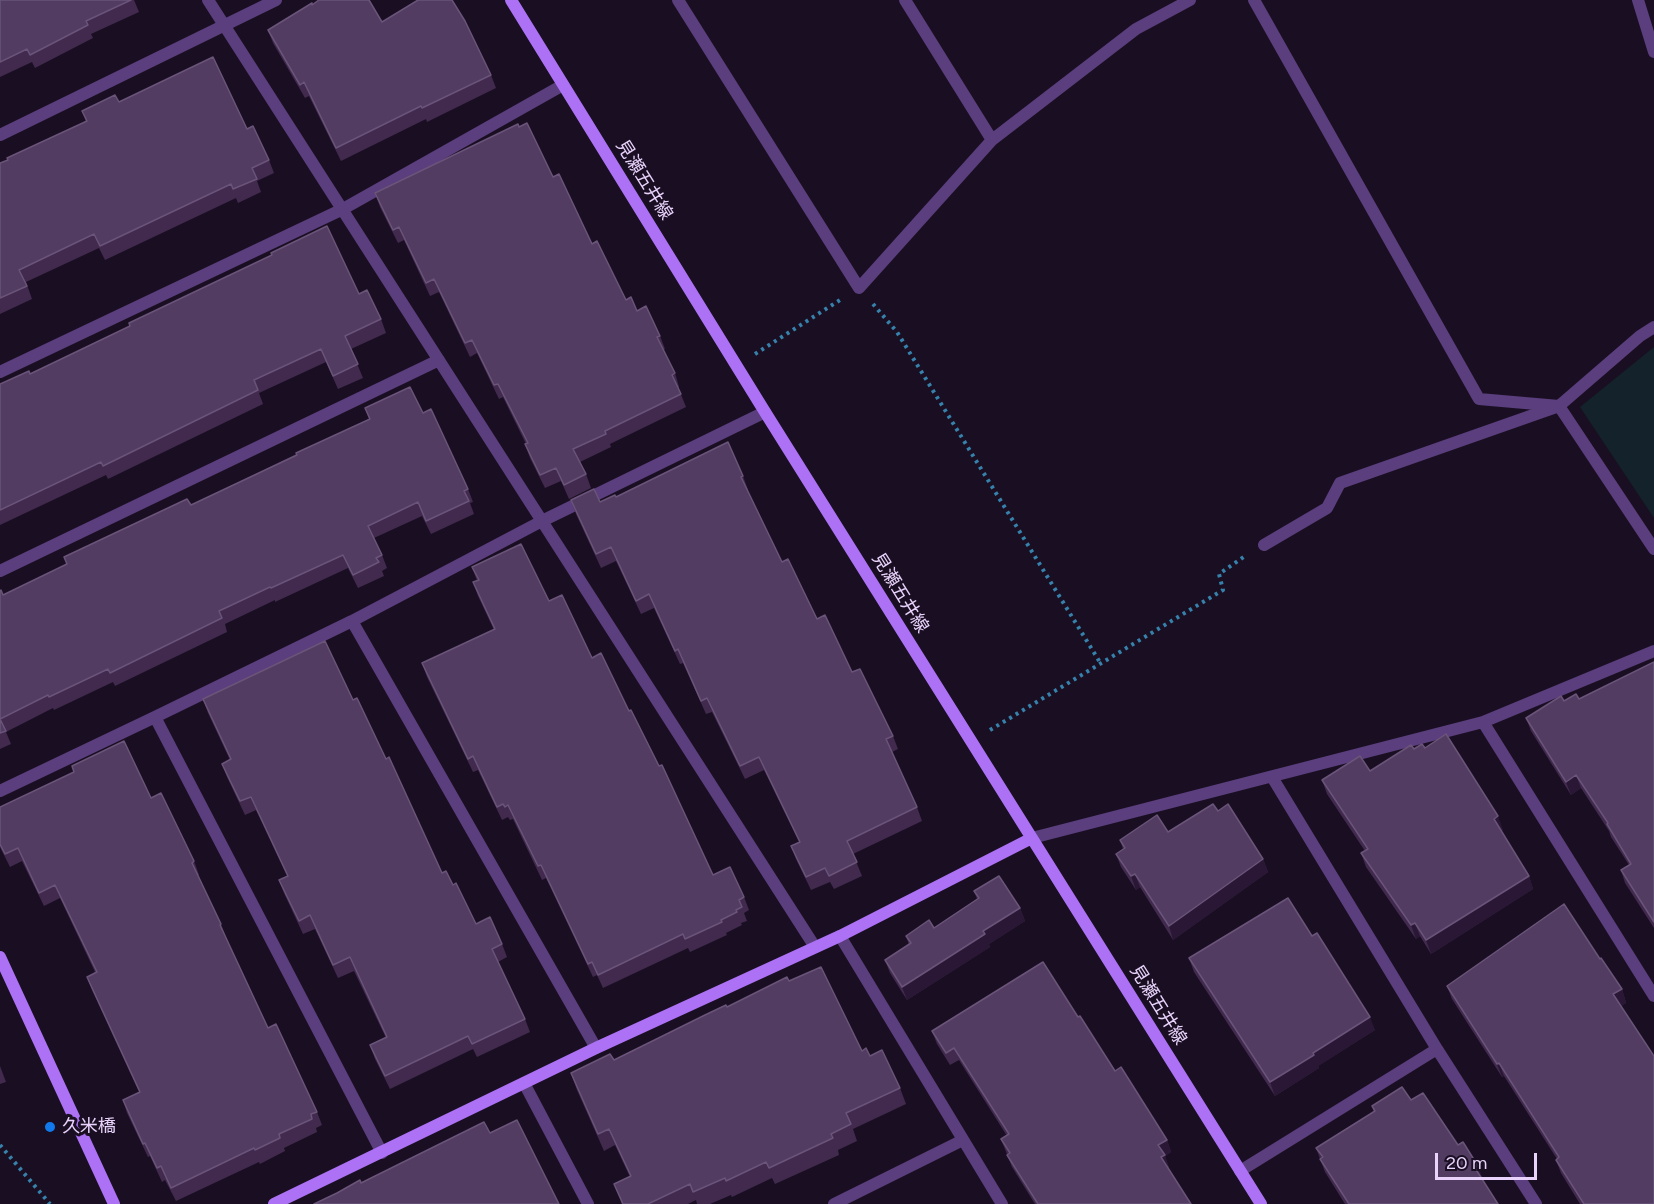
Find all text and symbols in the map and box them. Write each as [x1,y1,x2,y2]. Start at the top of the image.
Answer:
street label: 見瀬五井線 [611,136,677,224]
street label: 見瀬五井線 [867,549,933,637]
street label: 見瀬五井線 [1125,961,1191,1049]
place label: 久米橋 [62,1116,116,1138]
marker: 久米橋 [43,1120,57,1134]
scale bar [1438,1141,1540,1179]
text: 20 m [1446,1152,1487,1174]

